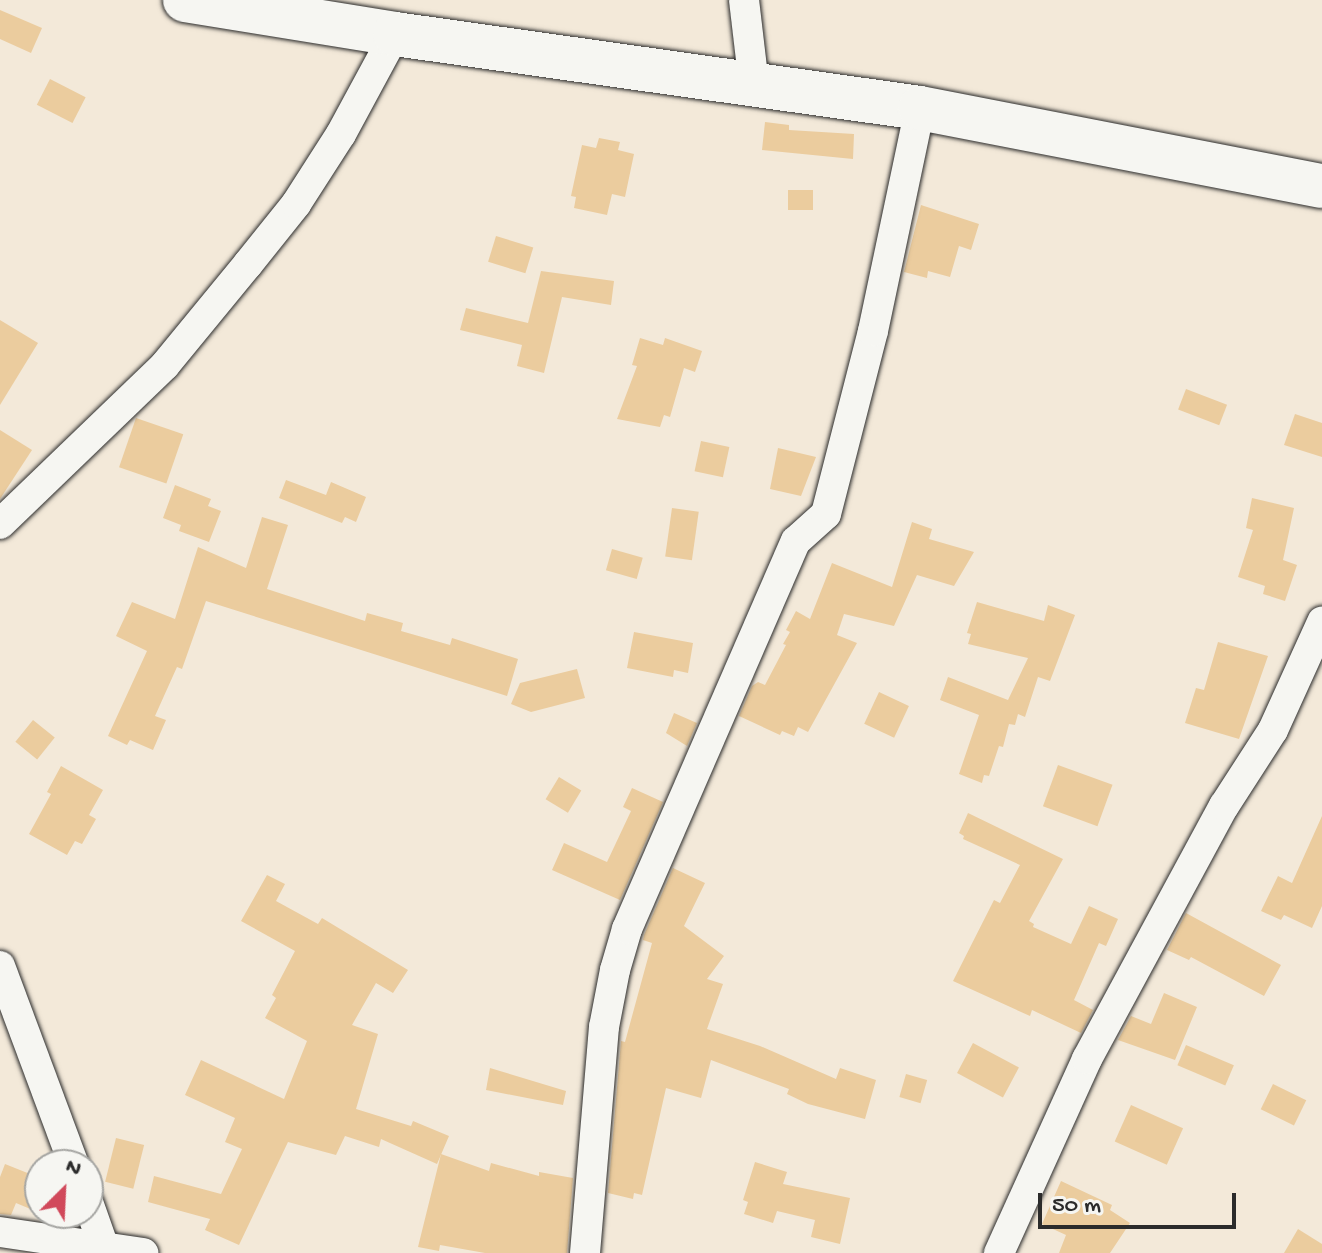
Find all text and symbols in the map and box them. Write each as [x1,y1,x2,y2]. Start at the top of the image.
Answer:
north arrow [24,1149,104,1229]
text: N [61,1154,85,1184]
scale bar [1042,1177,1240,1227]
text: 50 m [1052,1192,1101,1221]

